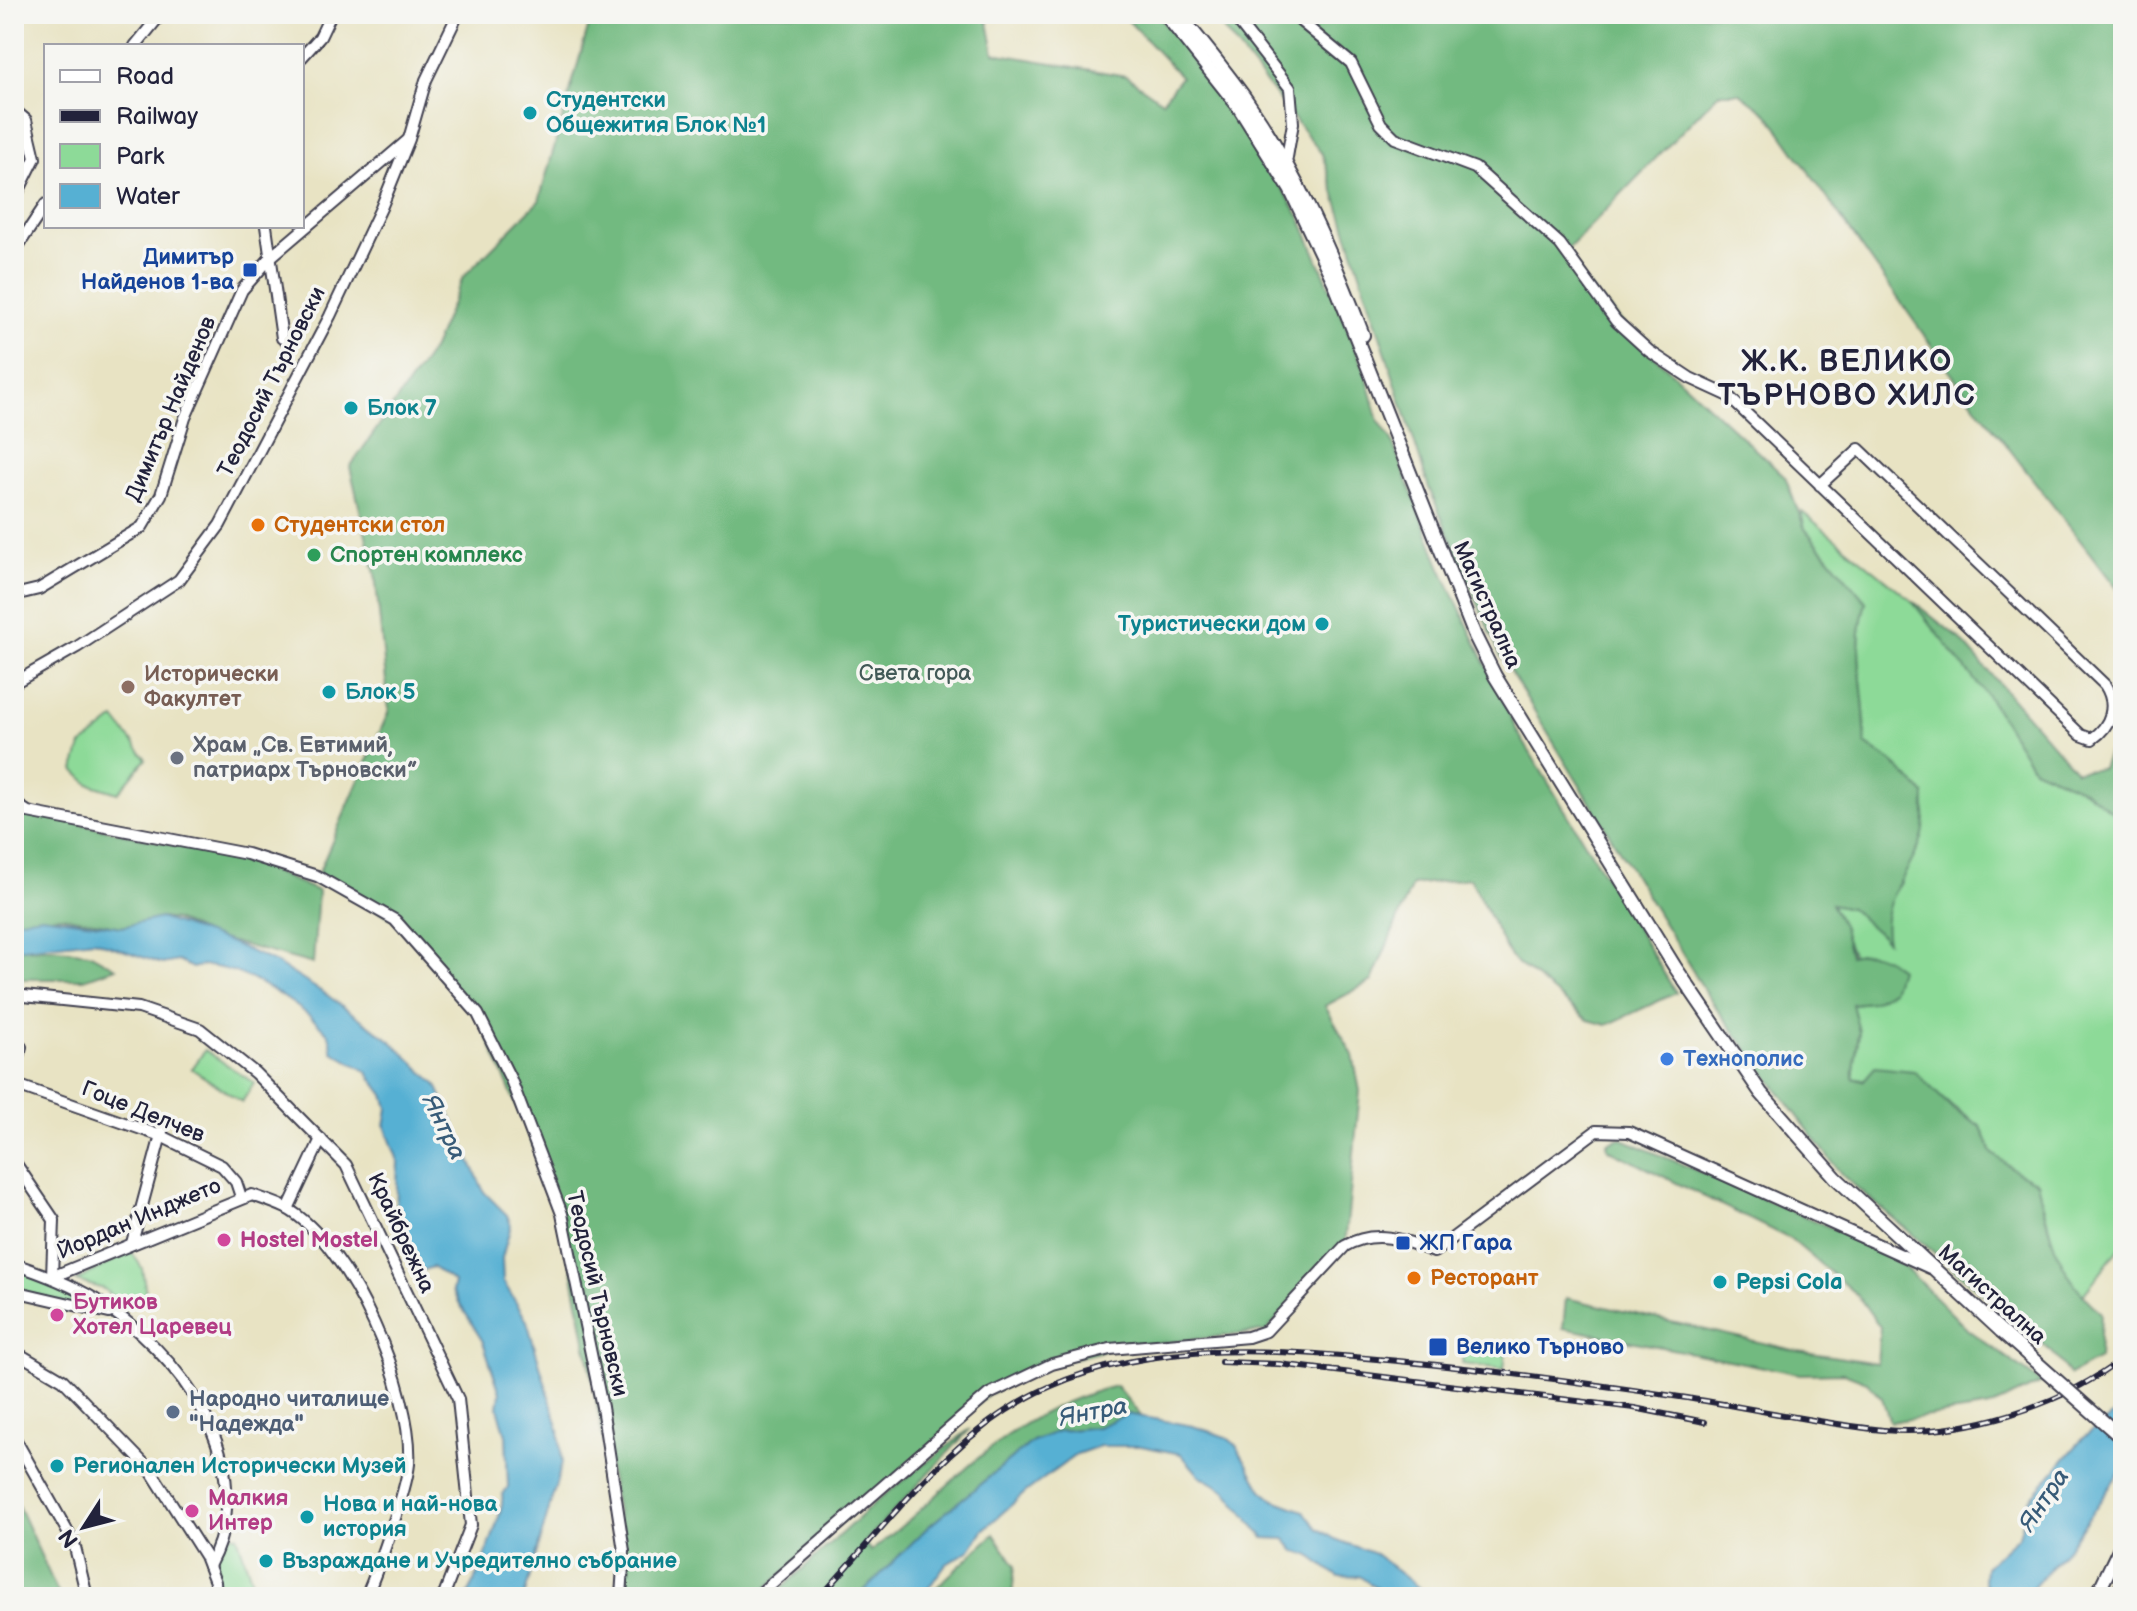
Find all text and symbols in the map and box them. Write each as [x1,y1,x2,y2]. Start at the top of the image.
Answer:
legend [44,44,304,228]
text: Road [116,62,174,91]
place label: Студентски Общежития Блок №1 [546,87,766,139]
text: Railway [116,102,198,131]
marker: Студентски Общежития Блок №1 [521,104,539,122]
text: Park [116,142,164,171]
text: Water [116,182,180,211]
place label: Димитър Найденов 1-ва [81,244,234,296]
marker: Димитър Найденов 1-ва [241,261,259,279]
street label: Теодосий Търновски [212,282,332,482]
street label: Димитър Найденов [120,312,222,506]
district label: Ж.К. ВЕЛИКО ТЪРНОВО ХИЛС [1717,344,1977,414]
place label: Блок 7 [367,395,437,422]
marker: Блок 7 [342,399,360,417]
place label: Студентски стол [274,512,445,539]
marker: Студентски стол [249,516,267,534]
street label: Магистрална [1447,537,1527,673]
place label: Спортен комплекс [330,542,523,569]
marker: Спортен комплекс [305,546,323,564]
place label: Туристически дом [1118,611,1306,638]
marker: Туристически дом [1313,615,1331,633]
park label: Света гора [859,660,971,687]
place label: Исторически Факултет [144,661,279,713]
marker: Исторически Факултет [119,678,137,696]
place label: Блок 5 [345,679,416,706]
marker: Блок 5 [320,683,338,701]
place label: Храм „Св. Евтимий, патриарх Търновски” [192,732,418,784]
marker: Храм „Св. Евтимий, патриарх Търновски” [168,749,186,767]
place label: Технополис [1683,1046,1804,1073]
marker: Технополис [1658,1050,1676,1068]
street label: Гоце Делчев [78,1075,209,1149]
water label: Янтра [415,1089,472,1165]
street label: Крайбрежна [361,1169,441,1297]
street label: Йордан Инджето [53,1172,225,1266]
street label: Теодосий Търновски [560,1189,634,1399]
place label: Hostel Mostel [240,1227,378,1254]
place label: ЖП Гара [1419,1230,1512,1257]
marker: Hostel Mostel [215,1231,233,1249]
marker: ЖП Гара [1394,1234,1412,1252]
street label: Магистрална [1932,1239,2052,1351]
place label: Ресторант [1430,1265,1539,1292]
marker: Ресторант [1405,1269,1423,1287]
place label: Pepsi Cola [1736,1269,1843,1296]
marker: Pepsi Cola [1711,1273,1729,1291]
place label: Бутиков Хотел Царевец [72,1289,232,1341]
marker: Бутиков Хотел Царевец [48,1306,66,1324]
place label: Велико Търново [1456,1334,1624,1361]
marker: Велико Търново [1427,1336,1449,1358]
place label: Народно читалище "Надежда" [189,1386,389,1438]
water label: Янтра [1055,1391,1130,1433]
marker: Народно читалище "Надежда" [164,1403,182,1421]
place label: Регионален Исторически Музей [73,1453,406,1480]
marker: Регионален Исторически Музей [48,1457,66,1475]
water label: Янтра [2012,1463,2075,1538]
place label: Малкия Интер [208,1485,289,1537]
north arrow [44,1487,124,1567]
place label: Нова и най-нова история [323,1491,498,1543]
marker: Малкия Интер [183,1502,201,1520]
marker: Нова и най-нова история [298,1508,316,1526]
text: N [53,1523,85,1552]
place label: Възраждане и Учредително събрание [282,1548,677,1575]
marker: Възраждане и Учредително събрание [257,1552,275,1570]

